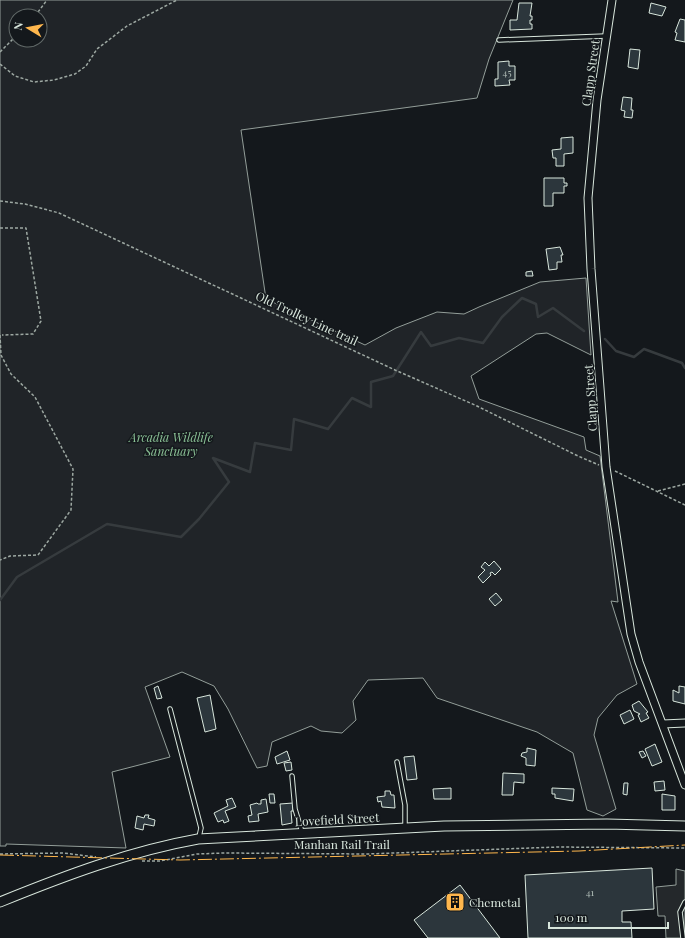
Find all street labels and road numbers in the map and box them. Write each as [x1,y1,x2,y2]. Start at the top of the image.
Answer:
street label: Clapp Street [577,38,603,107]
street label: Old Trolley Line trail [253,287,361,349]
street label: Clapp Street [580,363,600,432]
street label: Lovefield Street [294,809,380,829]
street label: Manhan Rail Trail [294,836,390,852]

